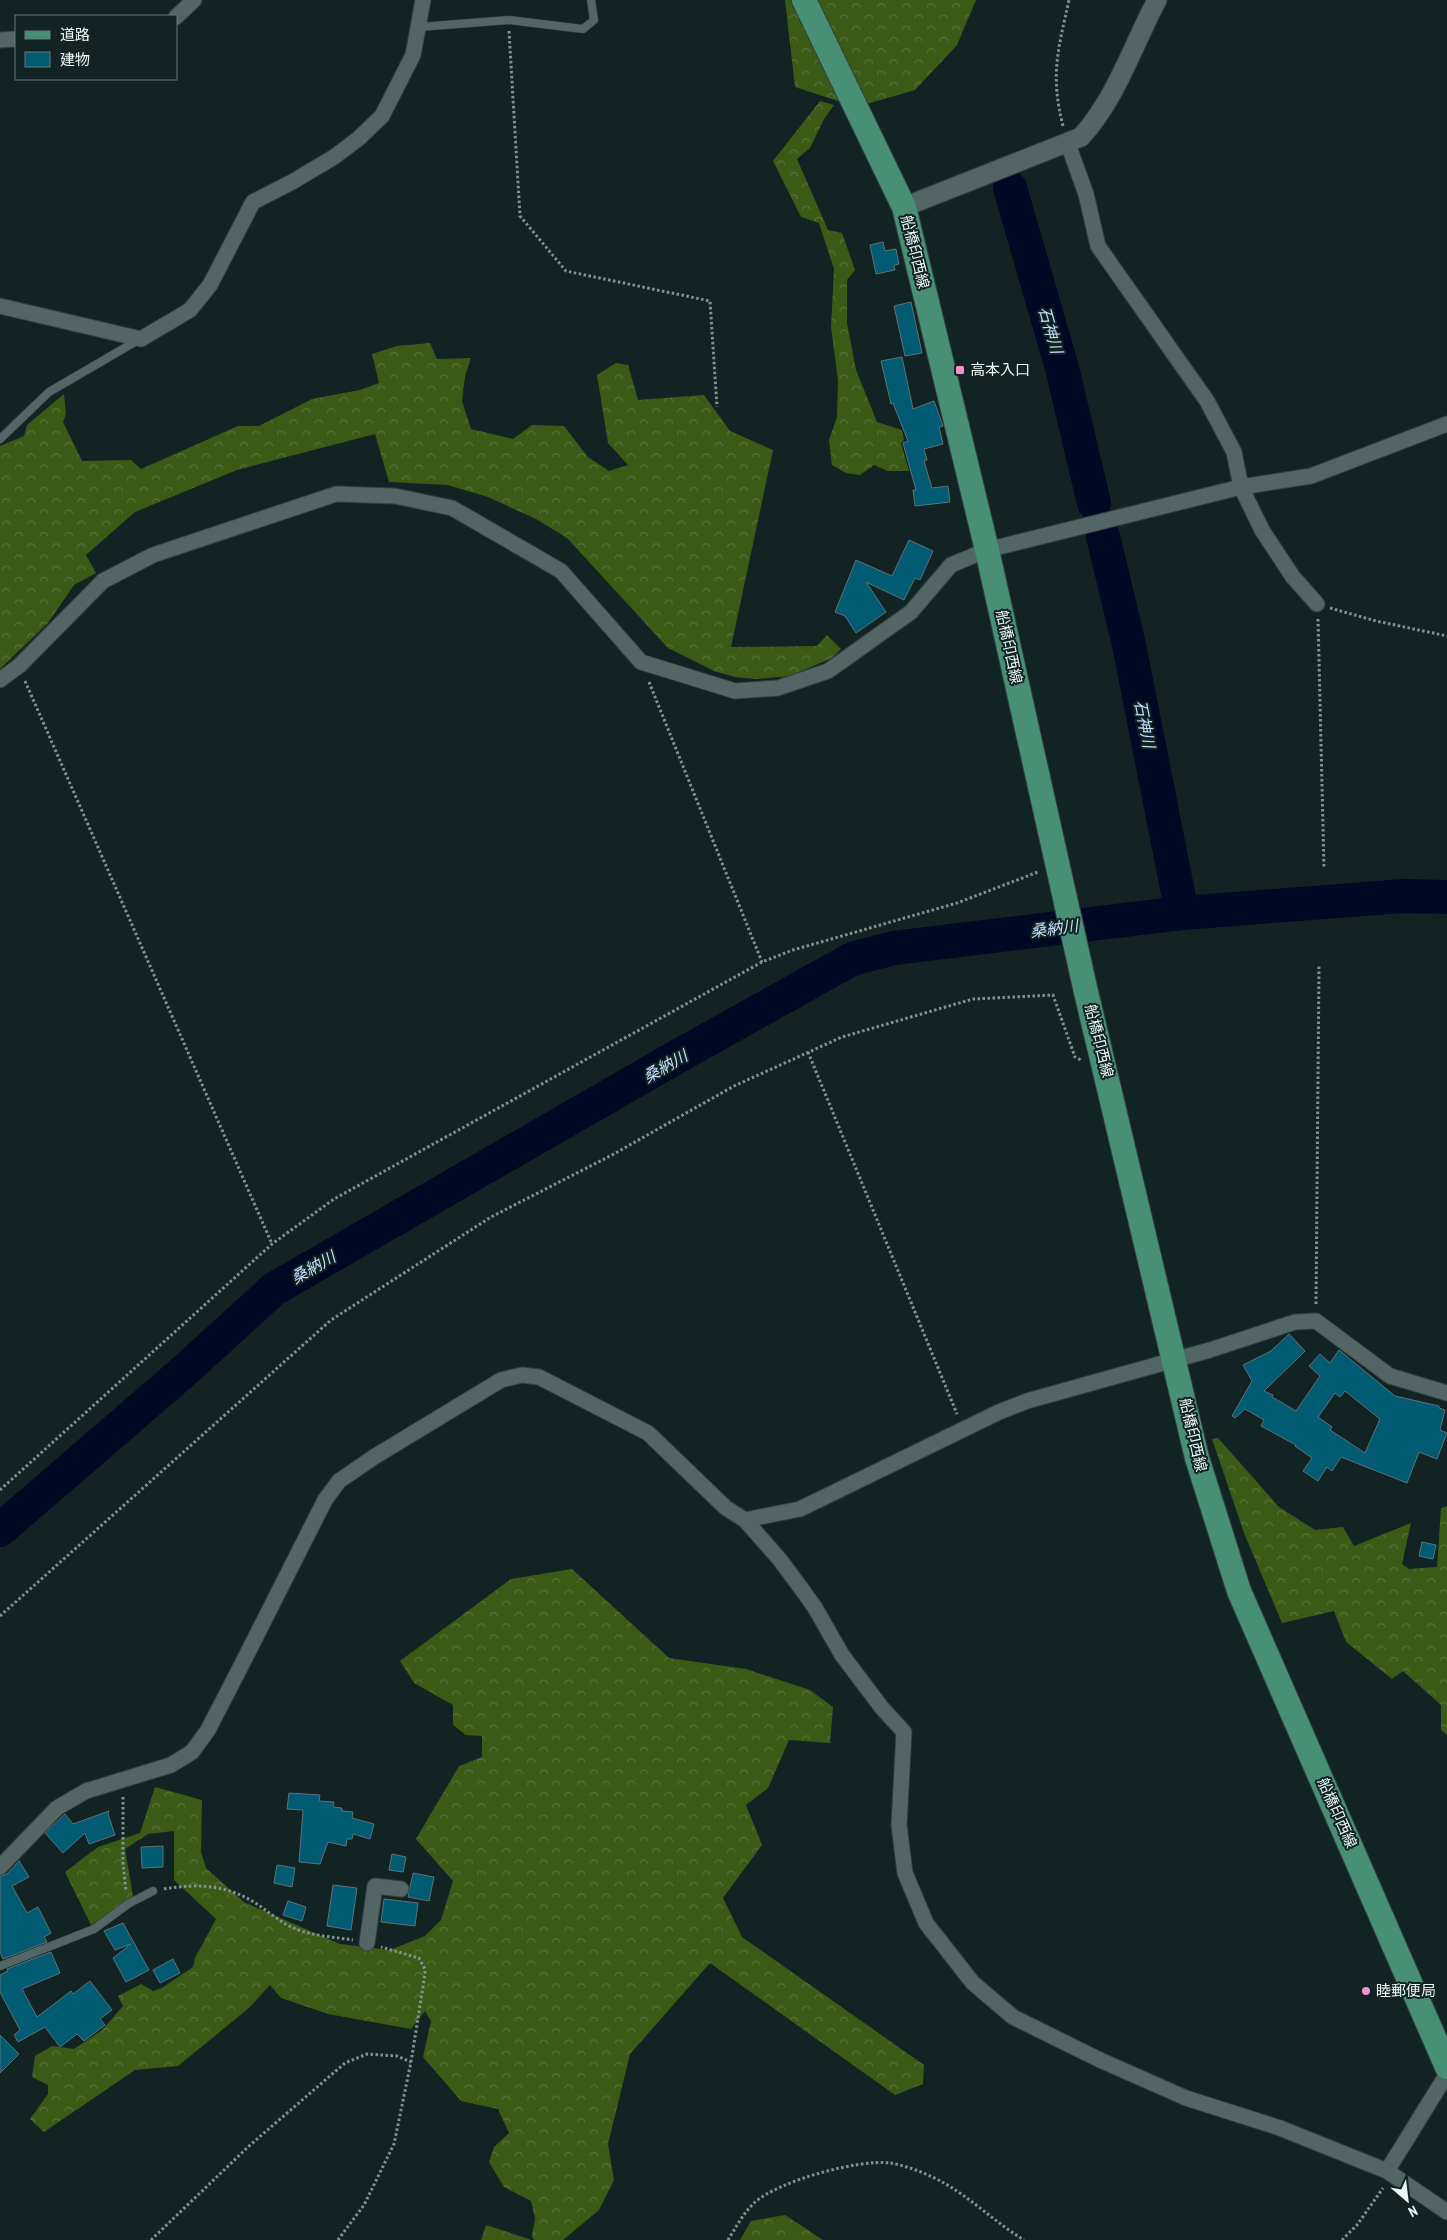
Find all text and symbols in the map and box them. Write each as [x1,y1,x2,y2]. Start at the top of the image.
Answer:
legend [15,15,178,80]
text: 道路 [60,25,90,44]
text: 建物 [60,50,90,69]
street label: 船橋印西線 [897,213,934,291]
water label: 石神川 [1035,304,1068,358]
place label: 高本入口 [970,360,1030,379]
marker: 高本入口 [954,364,966,376]
street label: 船橋印西線 [992,608,1027,686]
water label: 石神川 [1131,699,1160,751]
water label: 桑納川 [1029,915,1081,941]
street label: 船橋印西線 [1081,1002,1118,1080]
water label: 桑納川 [639,1044,693,1087]
water label: 桑納川 [287,1245,341,1288]
street label: 船橋印西線 [1176,1396,1211,1474]
street label: 船橋印西線 [1314,1775,1361,1851]
place label: 睦郵便局 [1376,1981,1436,2000]
marker: 睦郵便局 [1360,1985,1372,1997]
north arrow [1382,2175,1432,2225]
text: N [1406,2202,1421,2221]

